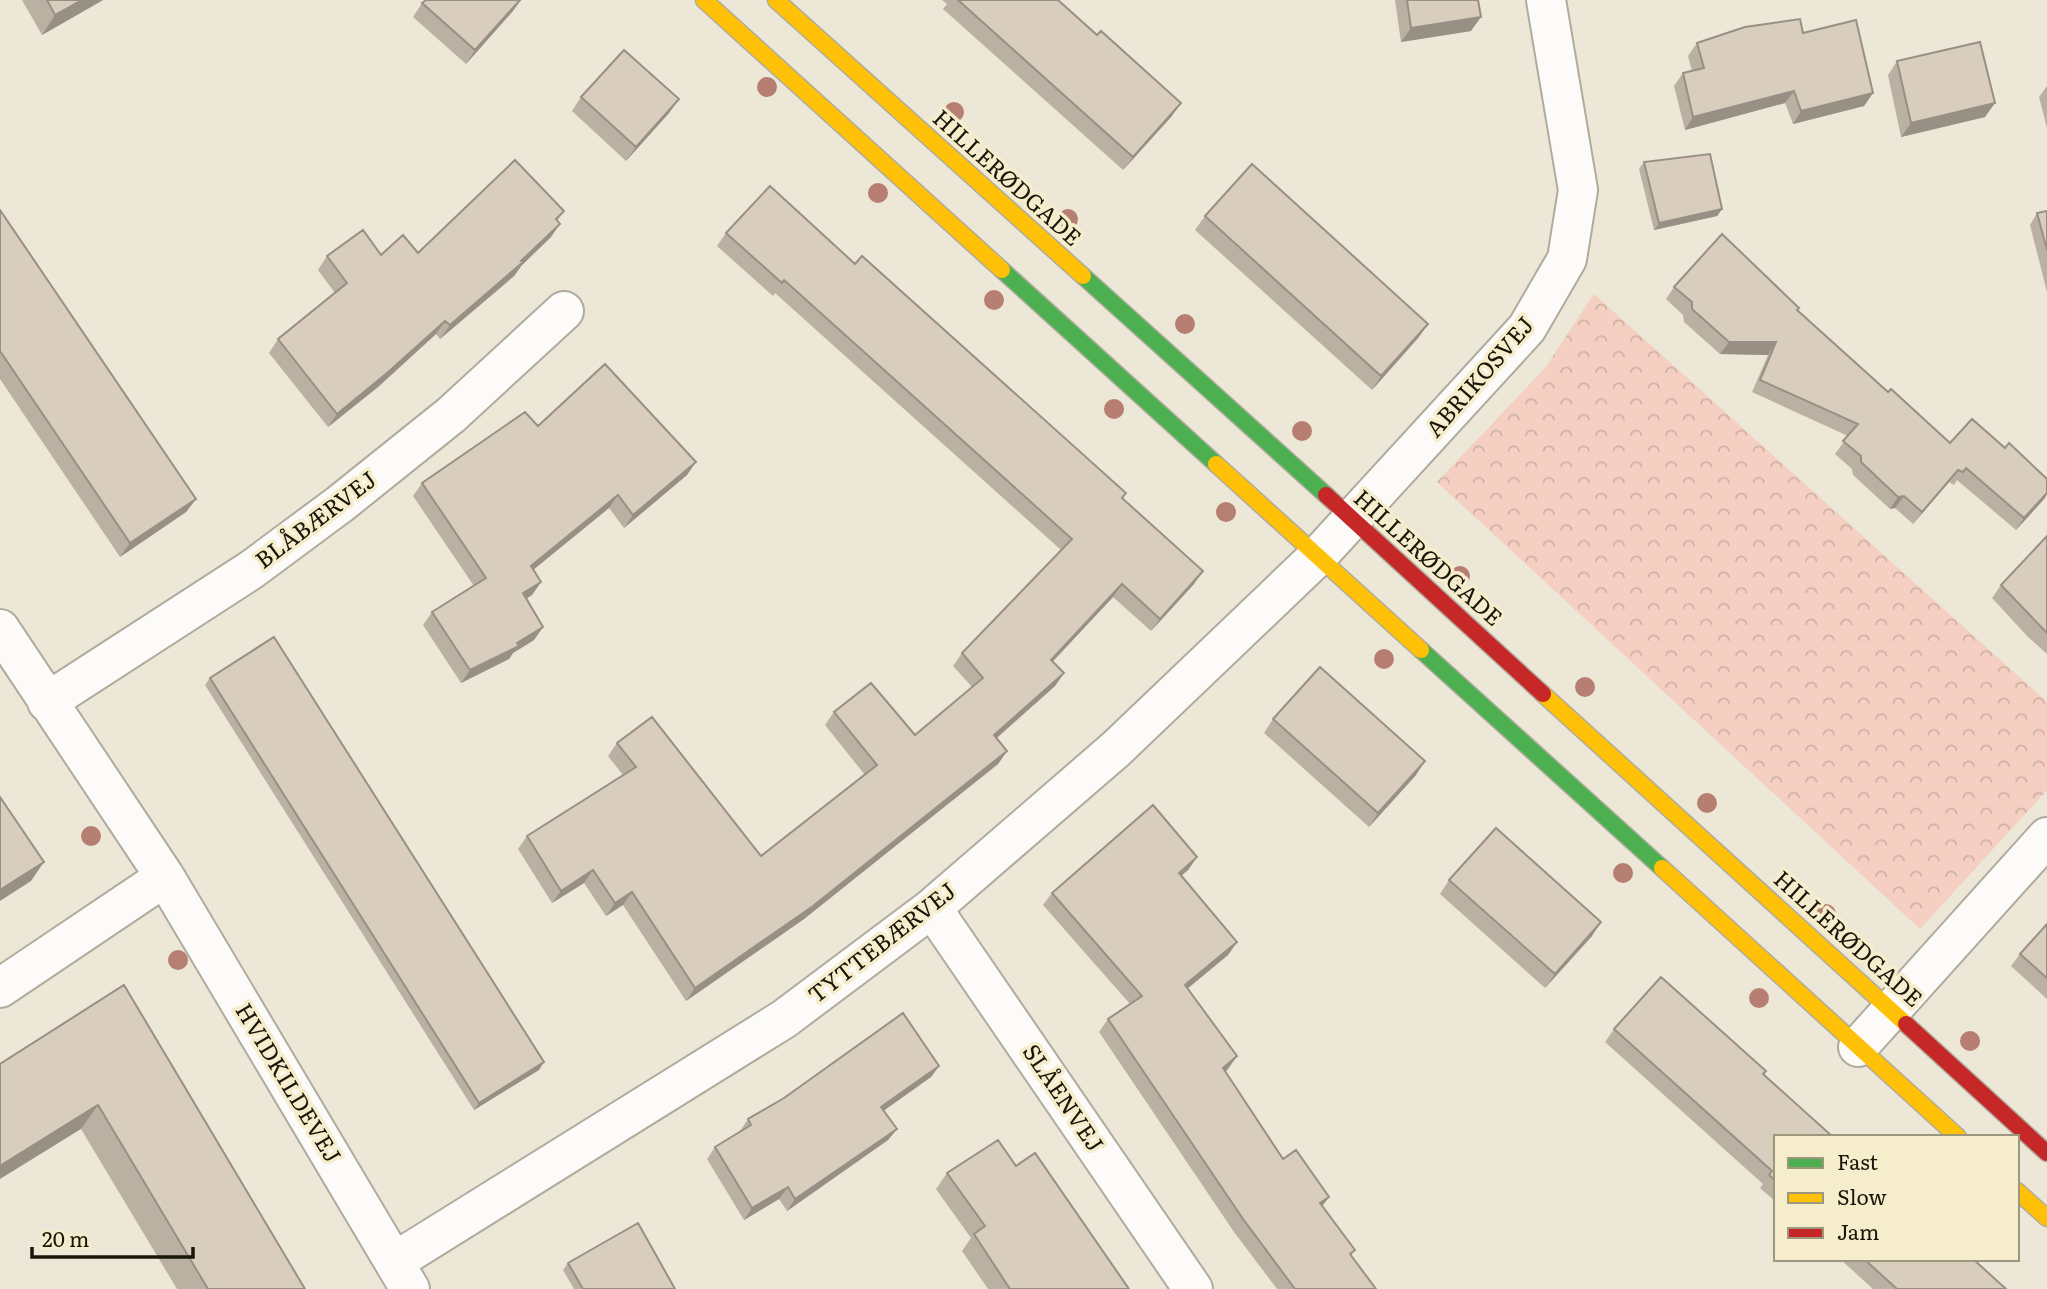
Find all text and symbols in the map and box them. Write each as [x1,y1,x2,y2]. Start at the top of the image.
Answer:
street label: HILLERØDGADE [926,100,1090,253]
street label: ABRIKOSVEJ [1416,308,1541,443]
street label: BLÅBÆRVEJ [247,462,382,575]
street label: HILLERØDGADE [1347,480,1511,633]
street label: HILLERØDGADE [1767,861,1931,1014]
street label: TYTTEBÆRVEJ [800,873,962,1010]
street label: HVIDKILDEVEJ [228,996,351,1168]
street label: SLÅENVEJ [1016,1036,1113,1158]
legend [1774,1135,2019,1261]
text: Fast [1837,1145,1878,1176]
text: Slow [1837,1180,1887,1211]
text: Jam [1837,1215,1879,1246]
scale bar [32,1216,192,1260]
text: 20 m [42,1222,89,1253]

